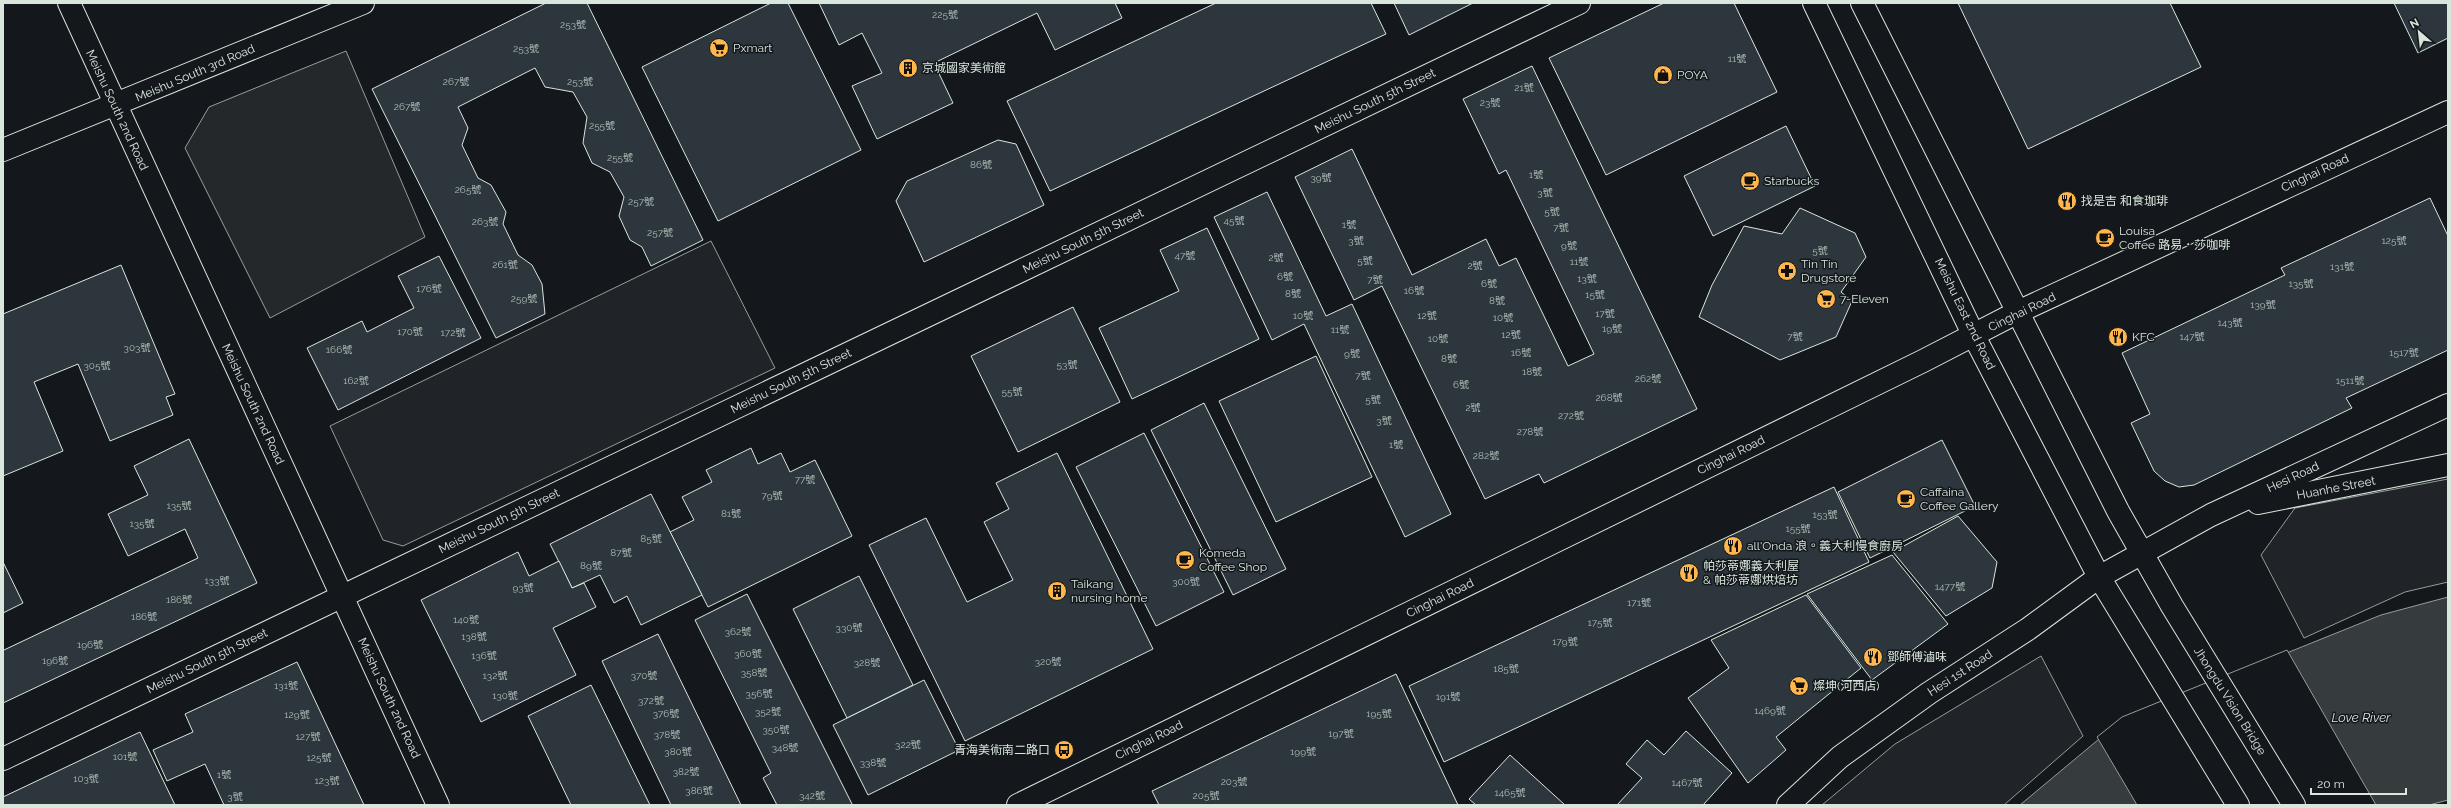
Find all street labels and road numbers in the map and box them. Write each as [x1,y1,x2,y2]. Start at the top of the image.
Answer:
street label: Meishu South 3rd Road [133,41,257,105]
street label: Meishu South 2nd Road [83,48,151,172]
street label: Meishu South 5th Street [1312,66,1438,136]
street label: Cinghai Road [2279,151,2351,195]
street label: Meishu South 5th Street [1020,206,1146,276]
street label: Meishu East 2nd Road [1932,256,1998,372]
street label: Cinghai Road [1986,290,2058,334]
street label: Meishu South 2nd Road [219,342,287,466]
street label: Meishu South 5th Street [728,346,854,416]
street label: Cinghai Road [1695,433,1767,477]
street label: Hesi Road [2265,459,2321,495]
street label: Huanhe Street [2295,474,2377,502]
street label: Meishu South 5th Street [436,486,562,556]
street label: Cinghai Road [1404,576,1476,620]
street label: Meishu South 5th Street [144,626,270,696]
street label: Meishu South 2nd Road [355,636,423,760]
street label: Jhongdu Vision Bridge [2191,644,2269,758]
street label: Hesi 1st Road [1925,647,1995,699]
street label: Cinghai Road [1113,718,1185,762]

